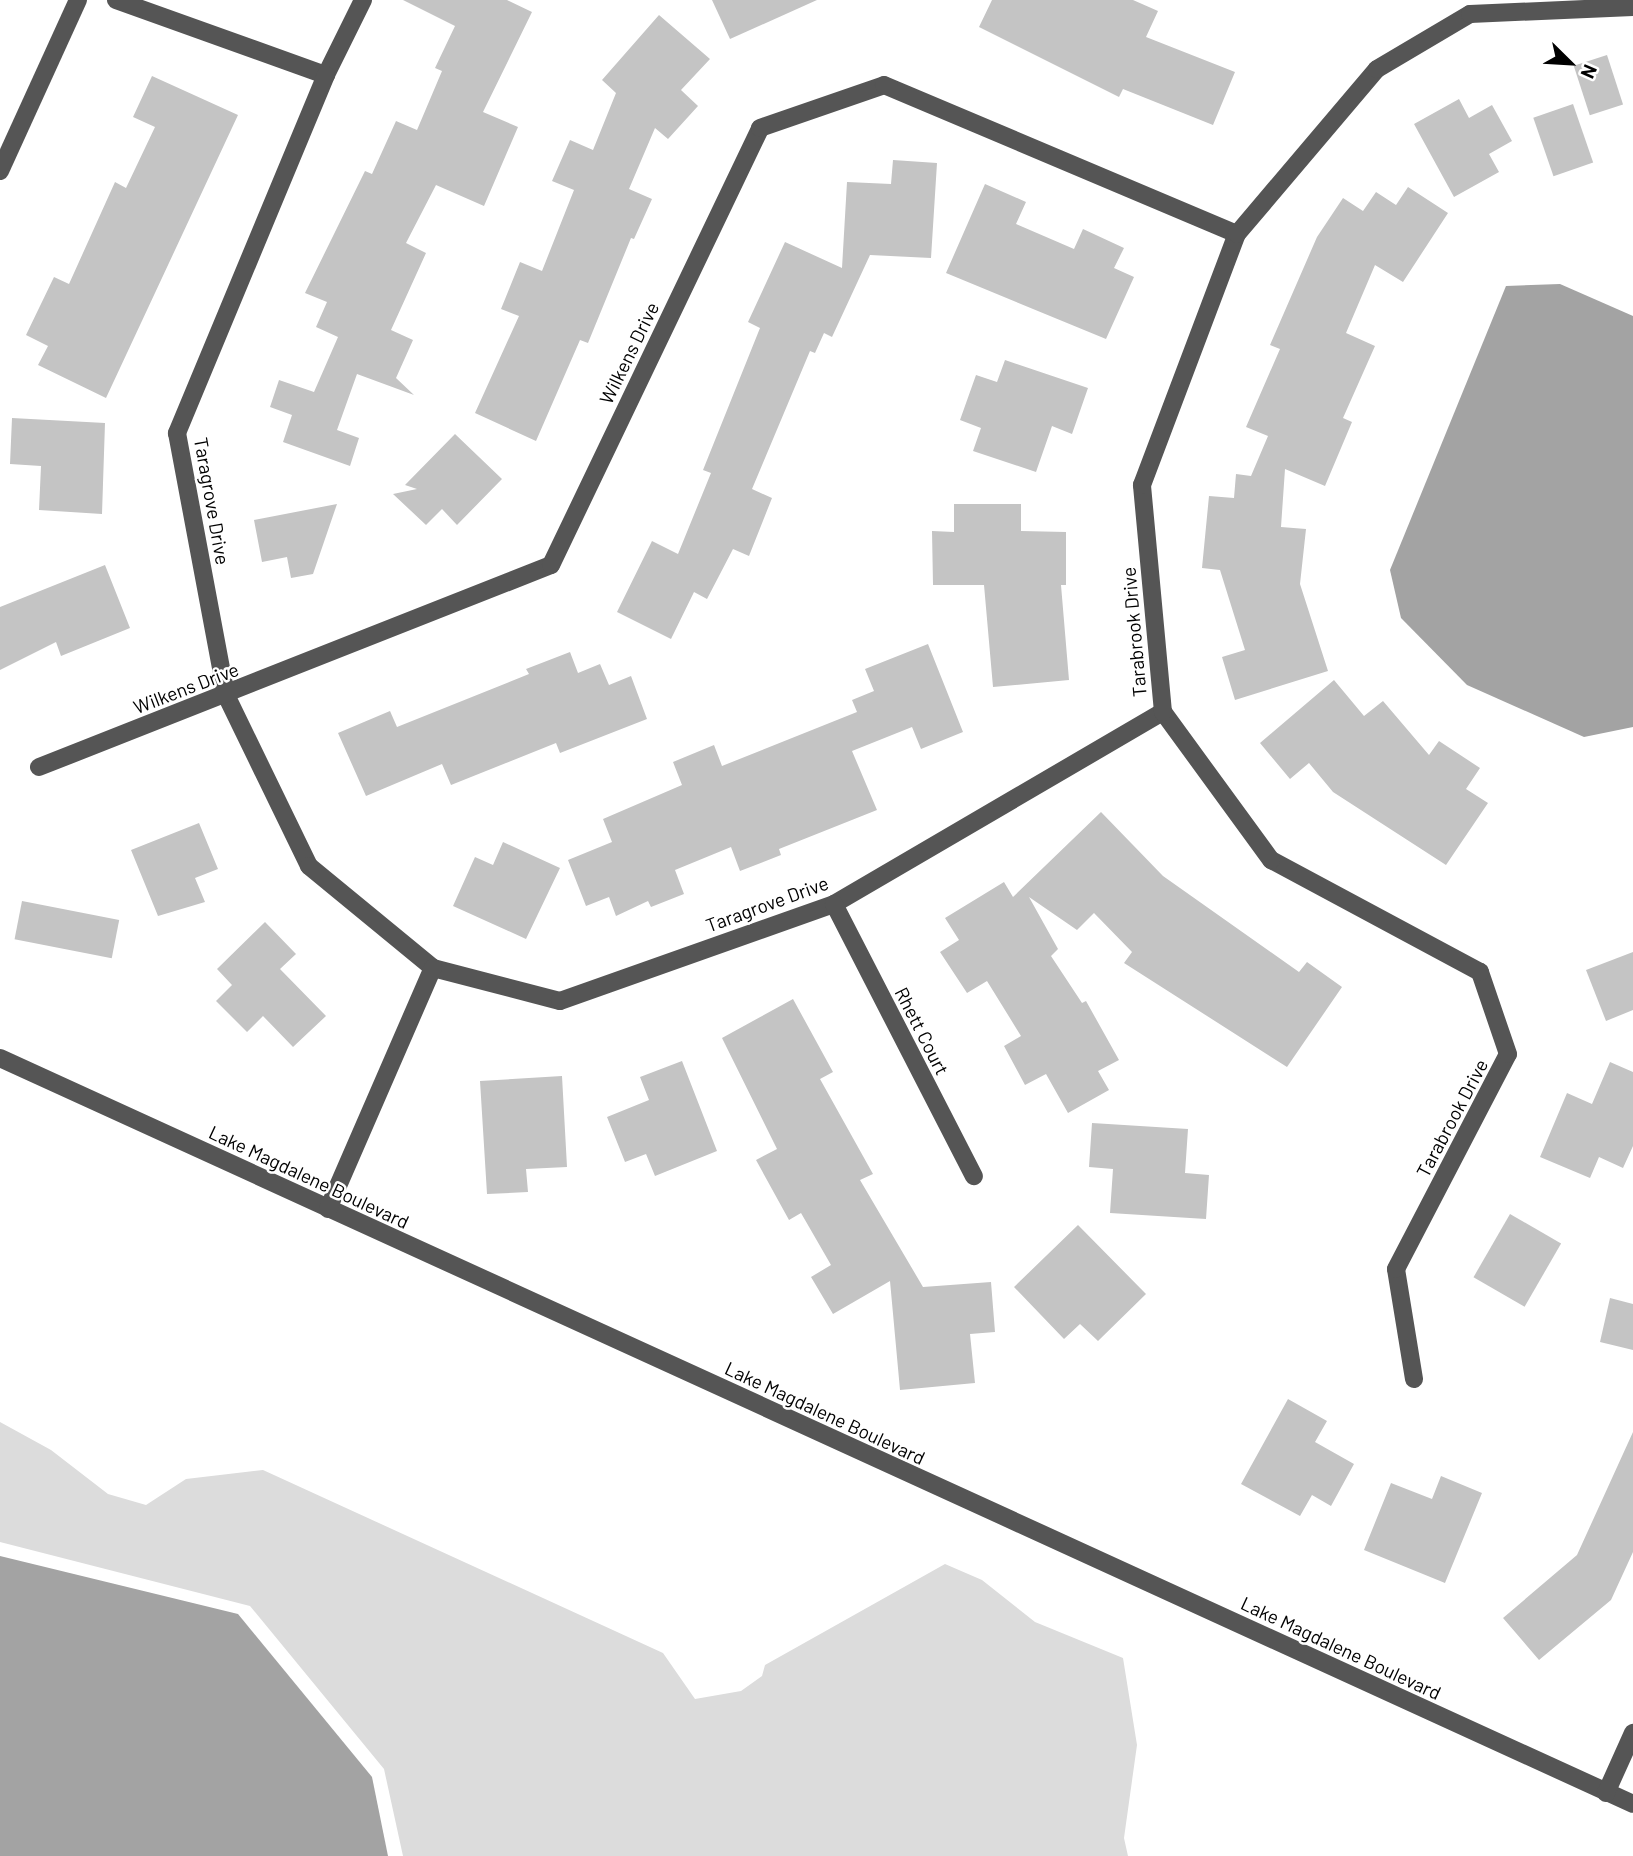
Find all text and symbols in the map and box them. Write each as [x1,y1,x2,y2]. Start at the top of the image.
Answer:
north arrow [1535,28,1605,98]
text: N [1577,61,1603,82]
street label: Wilkens Drive [594,298,664,408]
street label: Taragrove Drive [190,436,234,566]
street label: Tarabrook Drive [1117,566,1151,698]
street label: Wilkens Drive [130,658,242,718]
street label: Taragrove Drive [703,871,831,937]
street label: Rhett Court [890,983,954,1079]
street label: Tarabrook Drive [1411,1055,1493,1181]
street label: Lake Magdalene Boulevard [205,1121,413,1233]
street label: Lake Magdalene Boulevard [721,1357,929,1469]
street label: Lake Magdalene Boulevard [1237,1592,1445,1704]

